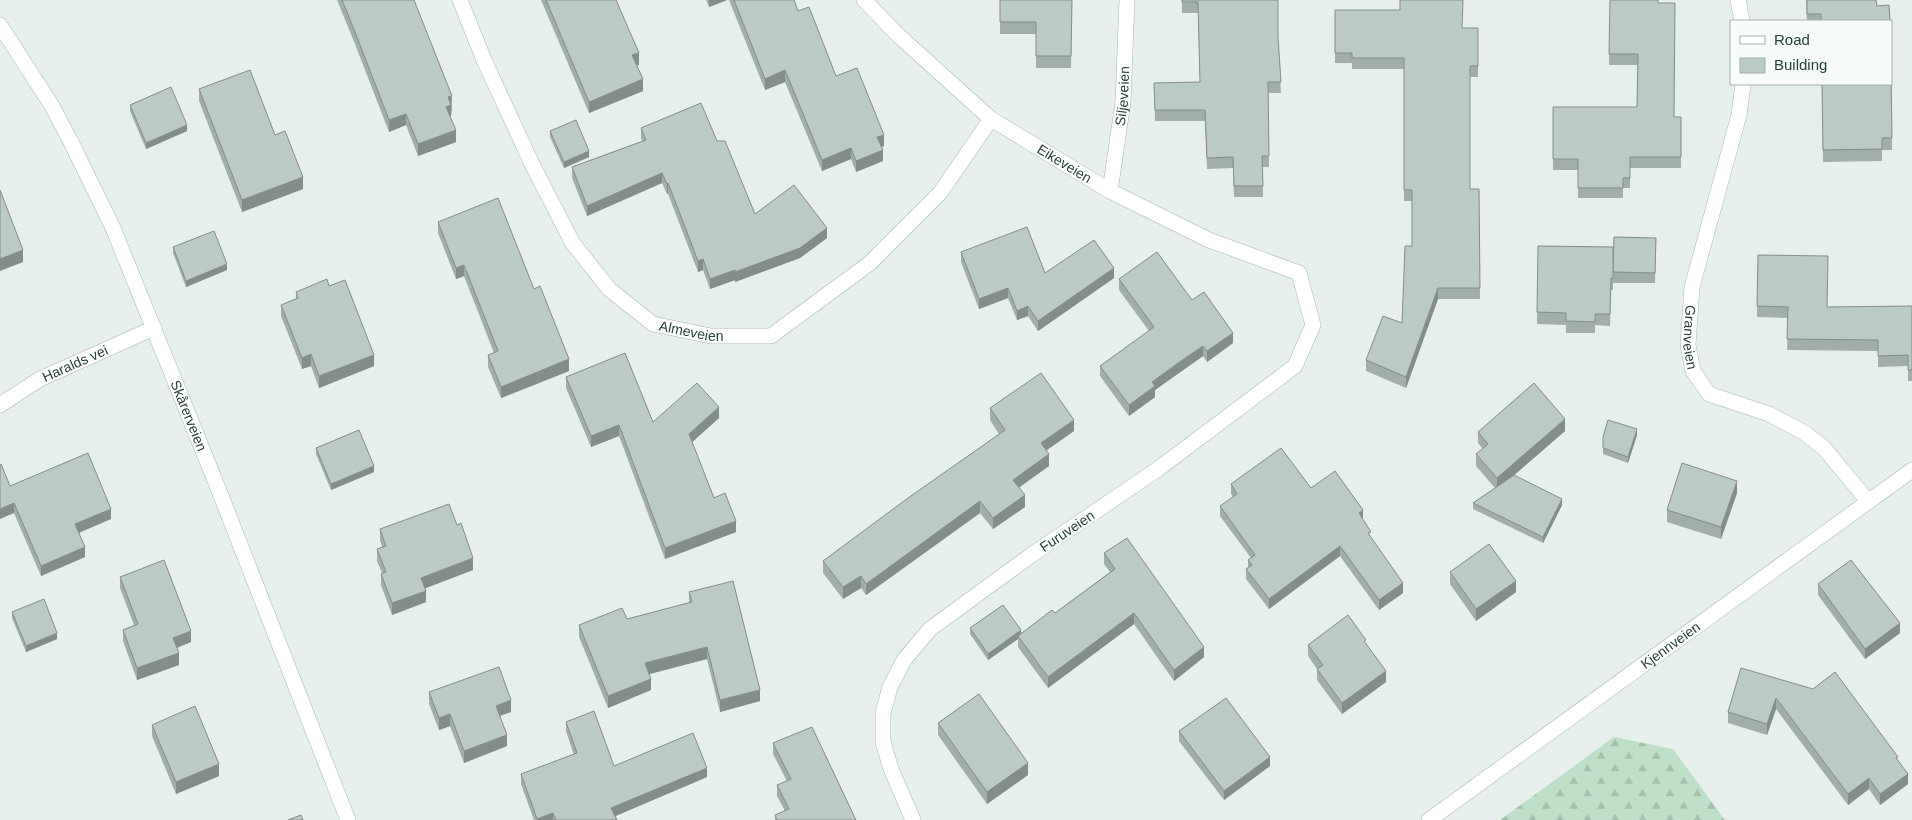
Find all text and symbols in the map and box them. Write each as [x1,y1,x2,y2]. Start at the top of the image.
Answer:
legend [1730,20,1892,85]
text: Road [1774,31,1810,48]
text: Building [1774,56,1827,73]
street label: Siljeveien [1112,66,1132,127]
street label: Eikeveien [1034,141,1095,186]
street label: Granveien [1680,305,1701,371]
street label: Almeveien [658,317,724,344]
street label: Haralds vei [40,342,110,385]
street label: Skårerveien [167,378,210,453]
street label: Furuveien [1037,507,1097,555]
street label: Kjennveien [1638,618,1703,672]

